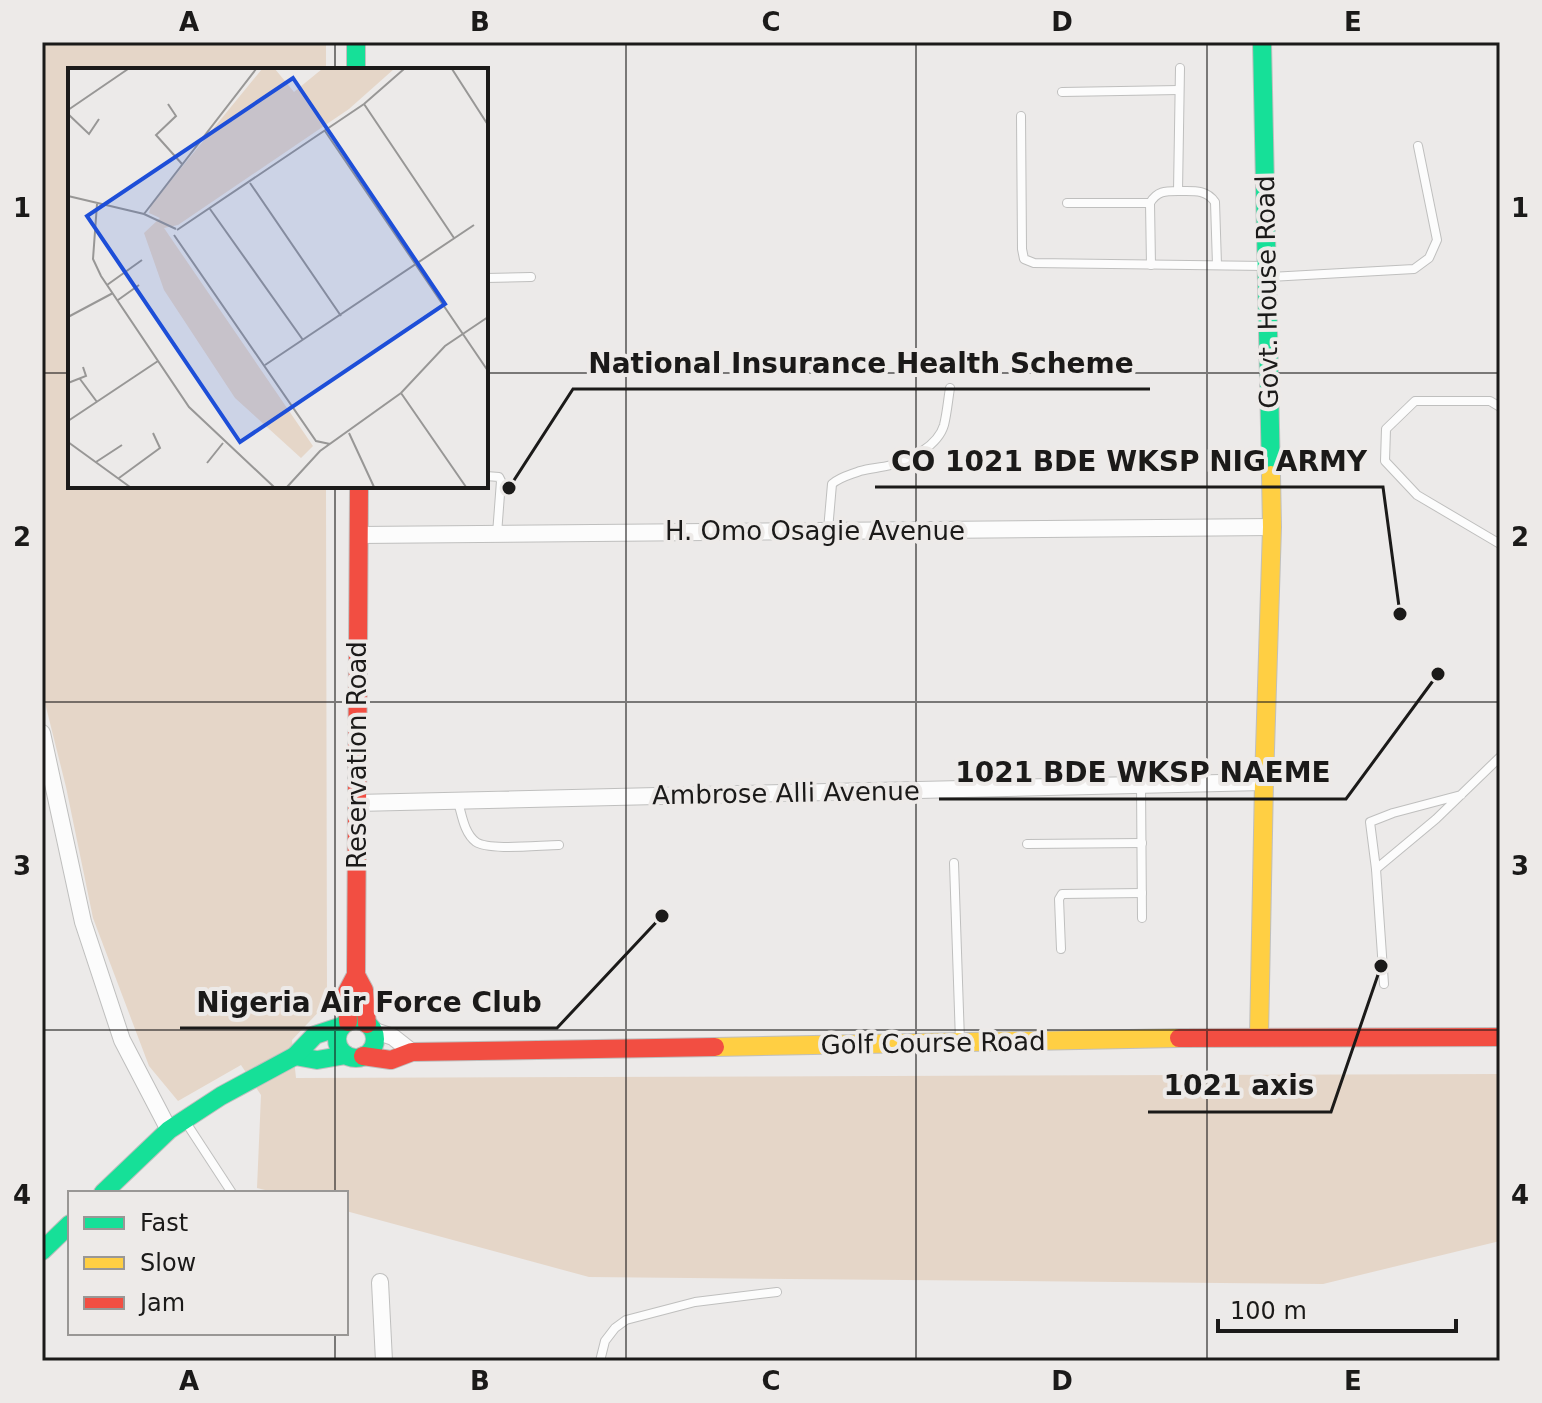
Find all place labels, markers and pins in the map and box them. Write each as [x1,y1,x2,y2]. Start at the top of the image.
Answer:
callout: National Insurance Health Scheme [573,337,1150,389]
callout: CO 1021 BDE WKSP NIG ARMY [875,435,1383,487]
callout: 1021 BDE WKSP NAEME [939,747,1346,799]
callout: Nigeria Air Force Club [180,976,557,1028]
callout: 1021 axis [1148,1060,1331,1112]

